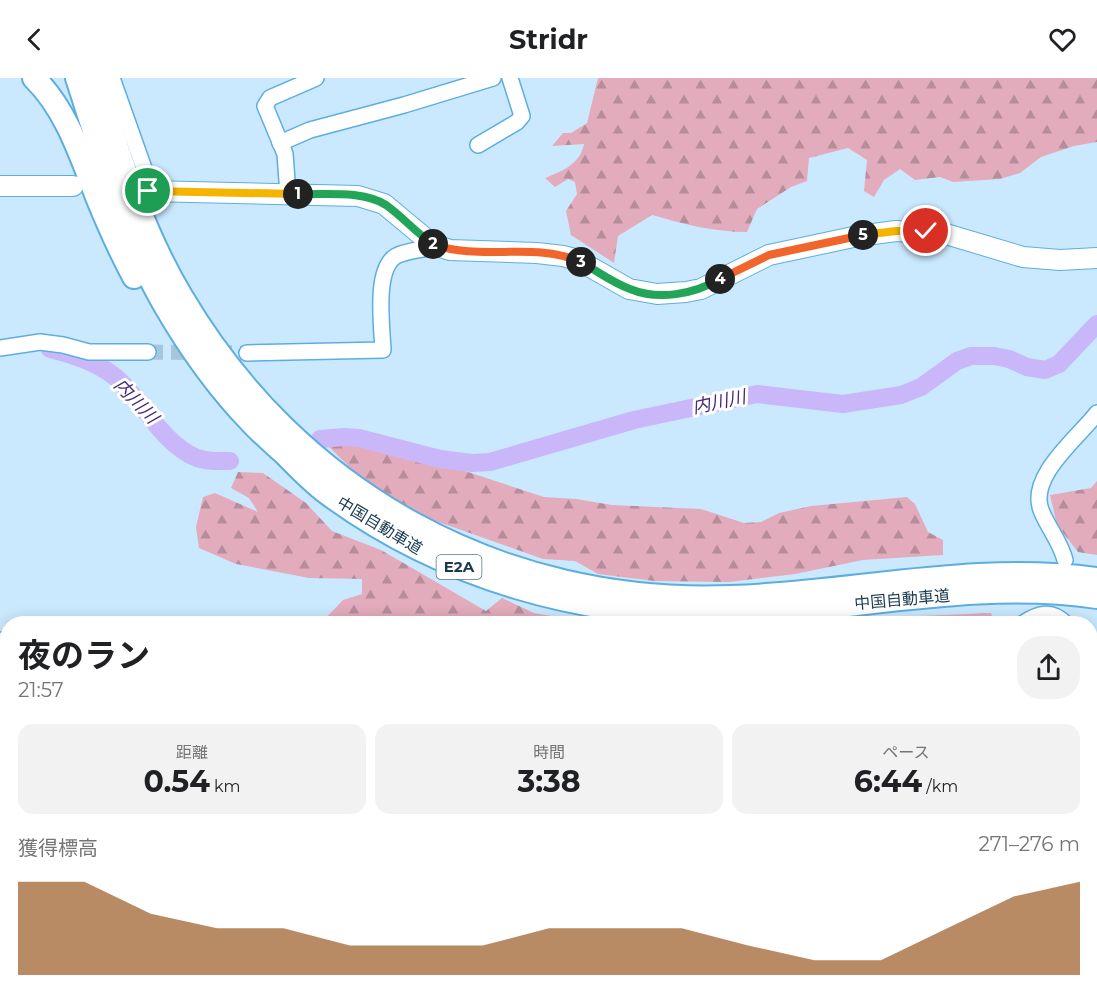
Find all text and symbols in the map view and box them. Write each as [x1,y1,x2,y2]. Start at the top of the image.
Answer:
icon: back [18,23,51,56]
text: Stridr [509,23,588,56]
icon: heart [1046,23,1079,56]
pin [122,165,173,216]
icon: arrive [131,174,164,207]
pin: 1 [283,179,313,209]
text: 1 [295,184,301,203]
pin [900,205,951,256]
icon: check [909,214,942,247]
pin: 5 [848,220,878,250]
text: 5 [858,225,868,244]
pin: 2 [418,229,448,259]
text: 2 [428,234,438,253]
pin: 3 [566,247,596,277]
text: 3 [576,252,586,271]
pin: 4 [705,264,735,294]
text: 4 [714,269,726,288]
water label: 内川川 [109,374,164,430]
water label: 内川川 [690,385,750,418]
street label: 中国自動車道 [334,493,426,558]
road number: E2A [436,555,482,579]
street label: 中国自動車道 [853,586,951,613]
text: 夜のラン [18,635,150,675]
button: share [1017,636,1080,699]
text: 21:57 [18,678,64,702]
text: 距離 [176,743,208,762]
text: 時間 [533,743,565,762]
text: ペース [882,743,930,762]
text: 0.54 [144,763,210,800]
text: 3:38 [517,763,581,800]
text: 6:44 [854,763,922,800]
text: km [210,777,240,796]
text: /km [922,777,958,796]
text: 271–276 m [978,832,1080,856]
text: 獲得標高 [18,836,98,860]

